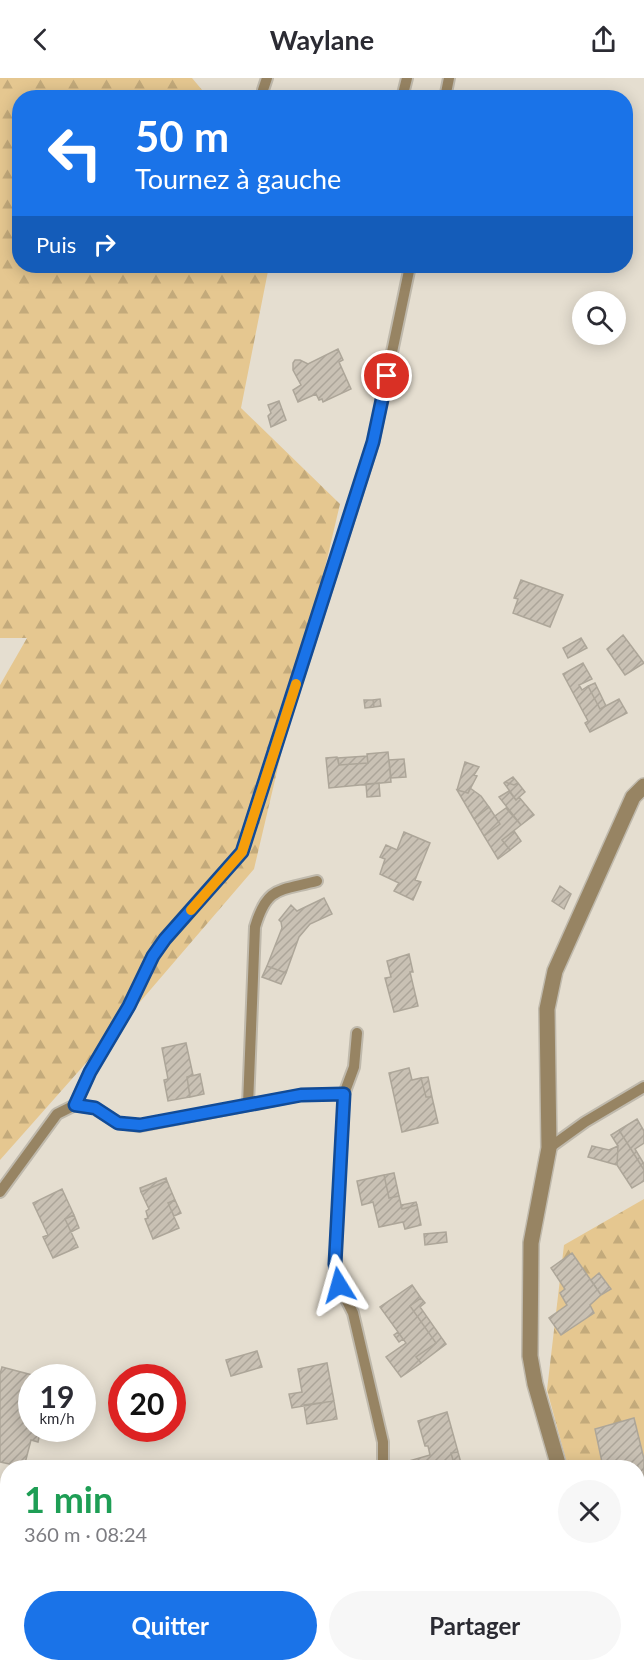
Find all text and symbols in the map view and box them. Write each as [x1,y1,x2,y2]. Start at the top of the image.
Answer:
icon: back [24,23,57,56]
text: Waylane [270,23,374,56]
icon: share [587,23,620,56]
text: 50 m [135,111,229,161]
icon: left [36,114,114,192]
text: Tournez à gauche [135,162,341,195]
icon: right [88,228,121,261]
text: Puis [36,231,76,258]
map controls [572,291,626,345]
button: search [572,291,626,345]
pin [361,350,412,401]
icon: arrive [370,359,403,392]
position arrow [307,1253,371,1317]
speed limit sign: 20 [108,1364,186,1442]
text: 19 [40,1378,74,1414]
text: km/h [39,1409,75,1427]
text: 1 min [24,1477,113,1521]
button: close [558,1480,621,1543]
text: 360 m · 08:24 [24,1522,147,1546]
button: Quitter [24,1591,317,1660]
button: Partager [329,1591,621,1660]

